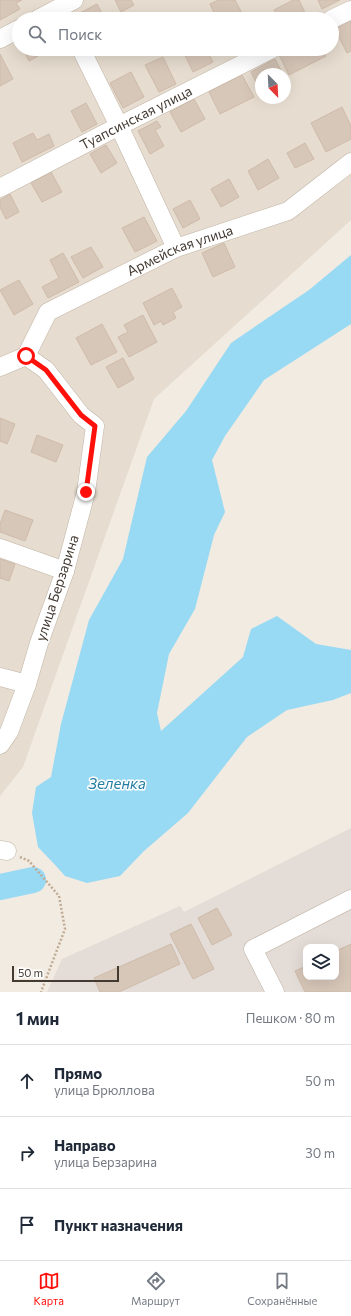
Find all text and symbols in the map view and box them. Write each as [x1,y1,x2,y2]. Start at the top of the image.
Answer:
search box [12,12,339,56]
icon: search [26,23,48,45]
text: Поиск [58,25,102,43]
north arrow [255,68,291,104]
street label: Туапсинская улица [77,82,195,153]
street label: Армейская улица [124,221,235,279]
route start [17,347,35,365]
route end [77,483,95,501]
street label: улица Берзарина [31,533,82,643]
water label: Зеленка [88,774,146,792]
map controls [303,944,339,980]
button: layers [303,944,339,980]
scale bar [12,964,119,983]
text: 50 m [18,966,43,979]
text: 1 мин [16,1008,59,1029]
text: Пешком · 80 m [246,1010,335,1026]
text: Прямо [54,1064,102,1082]
icon: ahead [16,1070,38,1092]
text: 50 m [305,1073,335,1089]
text: улица Брюллова [54,1082,155,1098]
text: Направо [54,1136,116,1154]
icon: right [16,1142,38,1164]
text: 30 m [305,1145,335,1161]
text: улица Берзарина [54,1154,157,1170]
icon: arrive [16,1214,38,1236]
text: Пункт назначения [54,1216,183,1234]
tab: Карта [34,1270,64,1307]
tab: Маршрут [131,1270,180,1307]
tab: Сохранённые [247,1270,317,1307]

